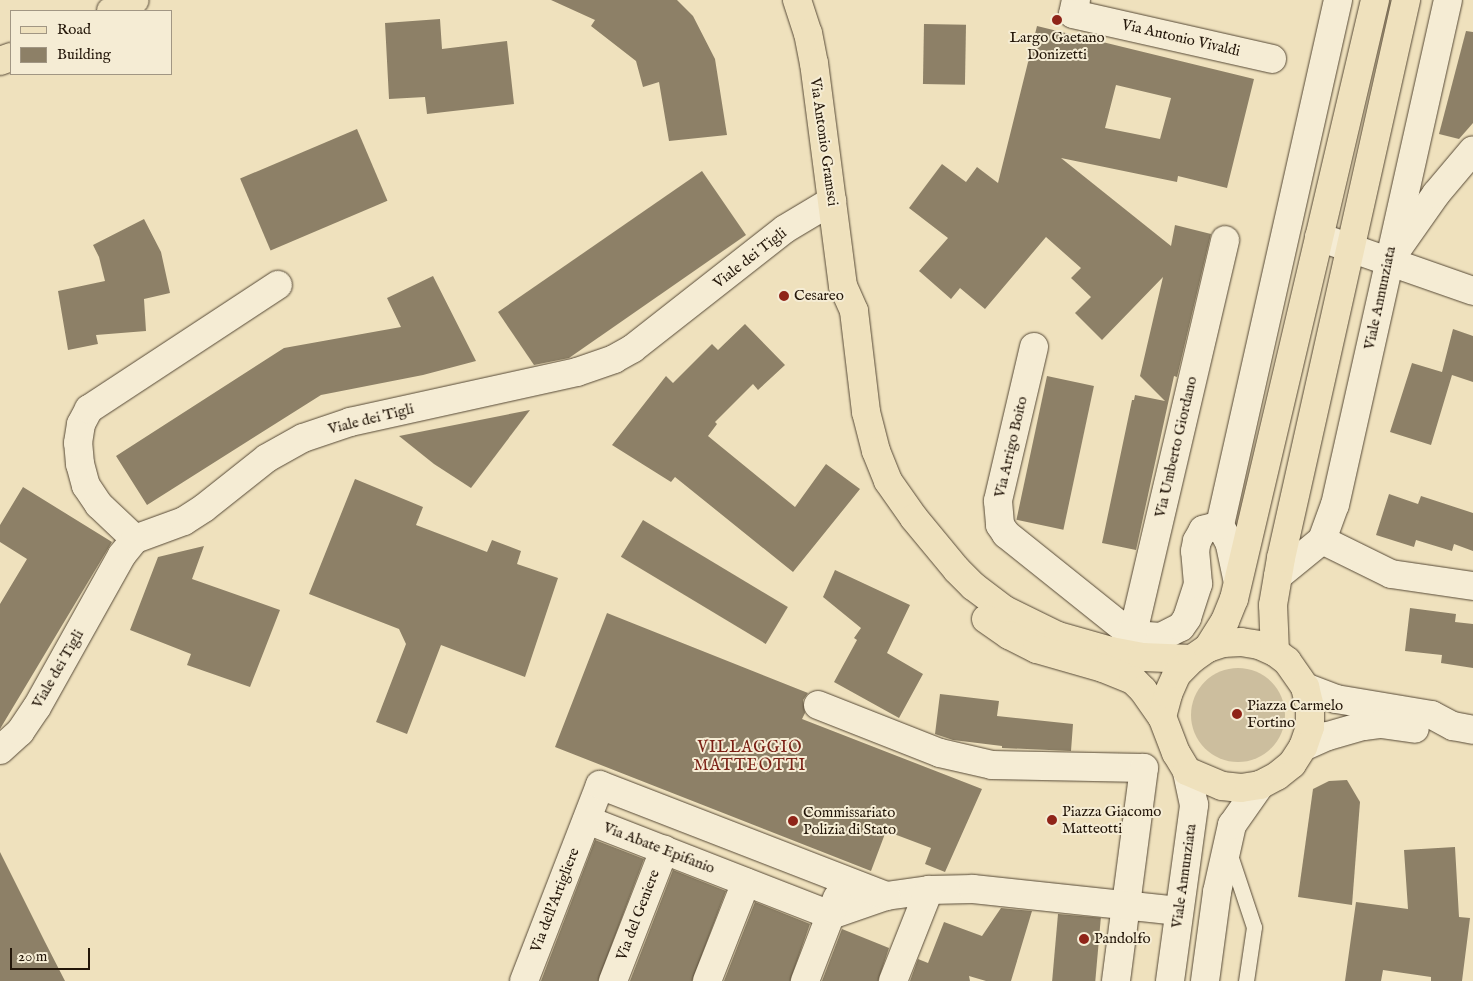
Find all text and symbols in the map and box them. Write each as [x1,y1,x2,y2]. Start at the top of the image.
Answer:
legend [10,10,172,75]
marker: Largo Gaetano Donizetti [1051,14,1063,26]
street label: Via Antonio Vivaldi [1120,16,1242,60]
text: Road [57,20,91,39]
place label: Largo Gaetano Donizetti [1009,28,1105,63]
text: Building [57,45,111,64]
street label: Via Antonio Gramsci [806,77,842,207]
street label: Viale dei Tigli [710,224,790,292]
street label: Viale Annunziata [1360,245,1400,351]
place label: Cesareo [794,287,844,305]
marker: Cesareo [778,290,790,302]
street label: Via Umberto Giordano [1151,375,1201,519]
street label: Via Arrigo Boito [991,395,1031,499]
street label: Viale dei Tigli [326,400,416,438]
street label: Viale dei Tigli [28,626,88,712]
place label: Piazza Carmelo Fortino [1247,696,1343,731]
marker: Piazza Carmelo Fortino [1231,708,1243,720]
district label: VILLAGGIO MATTEOTTI [692,738,808,776]
place label: Piazza Giacomo Matteotti [1062,802,1161,837]
place label: Commissariato Polizia di Stato [803,803,896,838]
marker: Piazza Giacomo Matteotti [1046,814,1058,826]
marker: Commissariato Polizia di Stato [787,815,799,827]
street label: Via Abate Epifanio [601,818,717,878]
street label: Viale Annunziata [1168,823,1200,929]
street label: Via dell'Artigliere [527,845,583,955]
street label: Via del Geniere [612,867,664,963]
place label: Pandolfo [1094,930,1151,948]
marker: Pandolfo [1078,933,1090,945]
scale bar [12,938,92,970]
text: 20 m [18,947,47,966]

